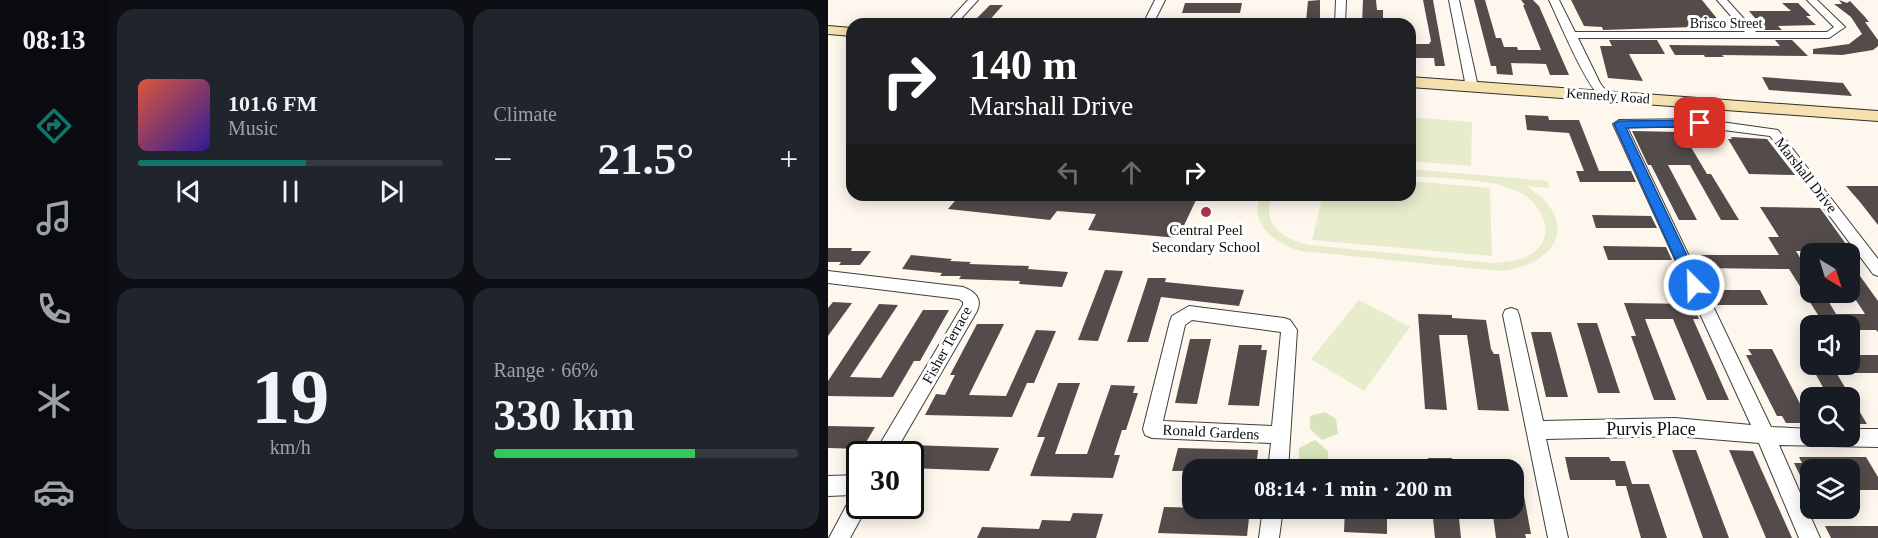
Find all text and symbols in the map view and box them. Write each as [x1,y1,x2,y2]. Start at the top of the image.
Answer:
street label: Brisco Street [1690,16,1762,31]
text: 08:13 [23,25,86,55]
icon: right [870,42,948,120]
text: 140 m [969,42,1078,88]
street label: Kennedy Road [1566,86,1650,106]
text: 101.6 FM [228,91,317,116]
text: Marshall Drive [969,91,1133,121]
pin [1674,97,1725,148]
text: Climate [494,103,557,125]
icon: directions [33,105,75,147]
icon: arrive [1683,106,1716,139]
text: Music [228,117,278,139]
text: 21.5° [597,134,694,184]
street label: Marshall Drive [1772,134,1841,216]
text: − [494,141,512,177]
text: + [779,141,798,177]
icon: left [1052,156,1085,189]
icon: ahead [1115,156,1148,189]
icon: right [1178,156,1211,189]
icon: previous [172,175,205,208]
icon: pause [274,175,307,208]
icon: next [375,175,408,208]
icon: music [33,197,75,239]
marker: Central Peel Secondary School [1199,205,1213,219]
place label: Central Peel Secondary School [1152,222,1260,255]
north arrow [1800,243,1860,303]
map controls [1800,243,1860,519]
position arrow [1662,253,1726,317]
icon: phone [33,288,75,330]
street label: Fisher Terrace [919,303,975,386]
button: sound [1800,315,1860,375]
text: 19 [251,353,329,440]
text: Range · 66% [494,359,598,381]
icon: climate [33,380,75,422]
button: search [1800,387,1860,447]
text: 330 km [494,390,635,440]
street label: Purvis Place [1606,419,1696,439]
street label: Ronald Gardens [1162,421,1260,443]
text: km/h [270,436,311,458]
speed limit sign: 30 [846,441,924,519]
button: layers [1800,459,1860,519]
icon: car [33,471,75,513]
text: 08:14 · 1 min · 200 m [1254,476,1452,501]

